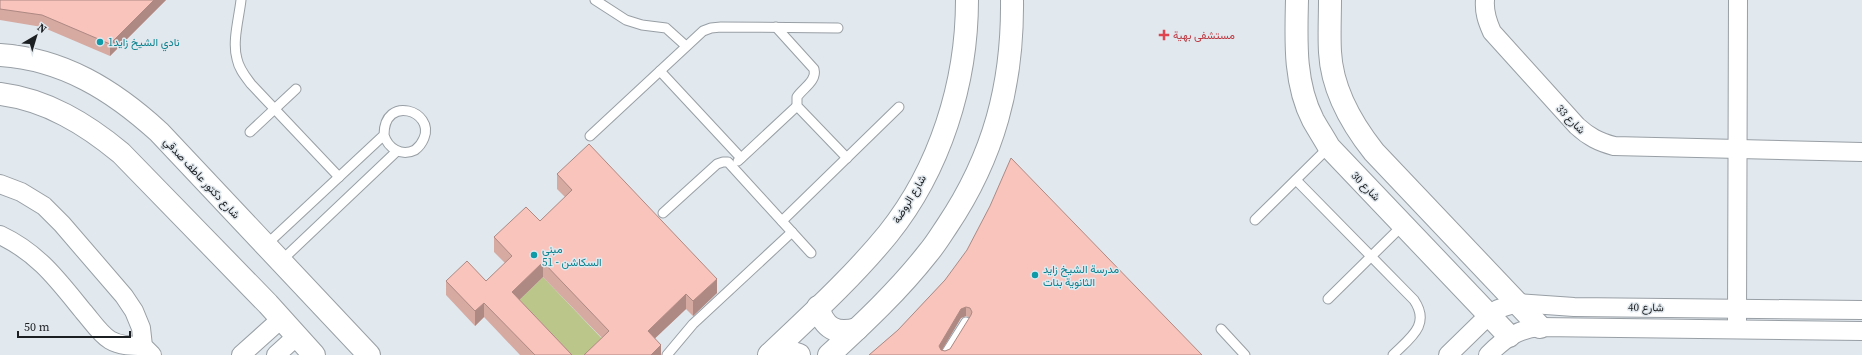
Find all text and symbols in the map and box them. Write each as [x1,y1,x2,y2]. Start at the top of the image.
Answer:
north arrow [16,16,56,56]
text: N [34,20,50,37]
place label: مستشفى بهية [1173,28,1235,43]
marker: مستشفى بهية [1158,29,1170,41]
place label: نادي الشيخ زايد1 [108,35,180,52]
marker: نادي الشيخ زايد1 [95,37,105,47]
street label: شارع 33 [1553,101,1589,138]
street label: شارع دكتور عاطف صدقي [159,135,243,224]
street label: شارع 30 [1348,168,1384,205]
street label: شارع الروضة [889,172,930,226]
place label: مبنى السكاشن - 51 [542,242,602,270]
marker: مبنى السكاشن - 51 [529,250,539,260]
place label: مدرسة الشيخ زايد الثانوية بنات [1043,262,1119,290]
marker: مدرسة الشيخ زايد الثانوية بنات [1030,270,1040,280]
street label: شارع 40 [1628,300,1664,315]
scale bar [18,313,130,339]
text: 50 m [24,319,50,335]

